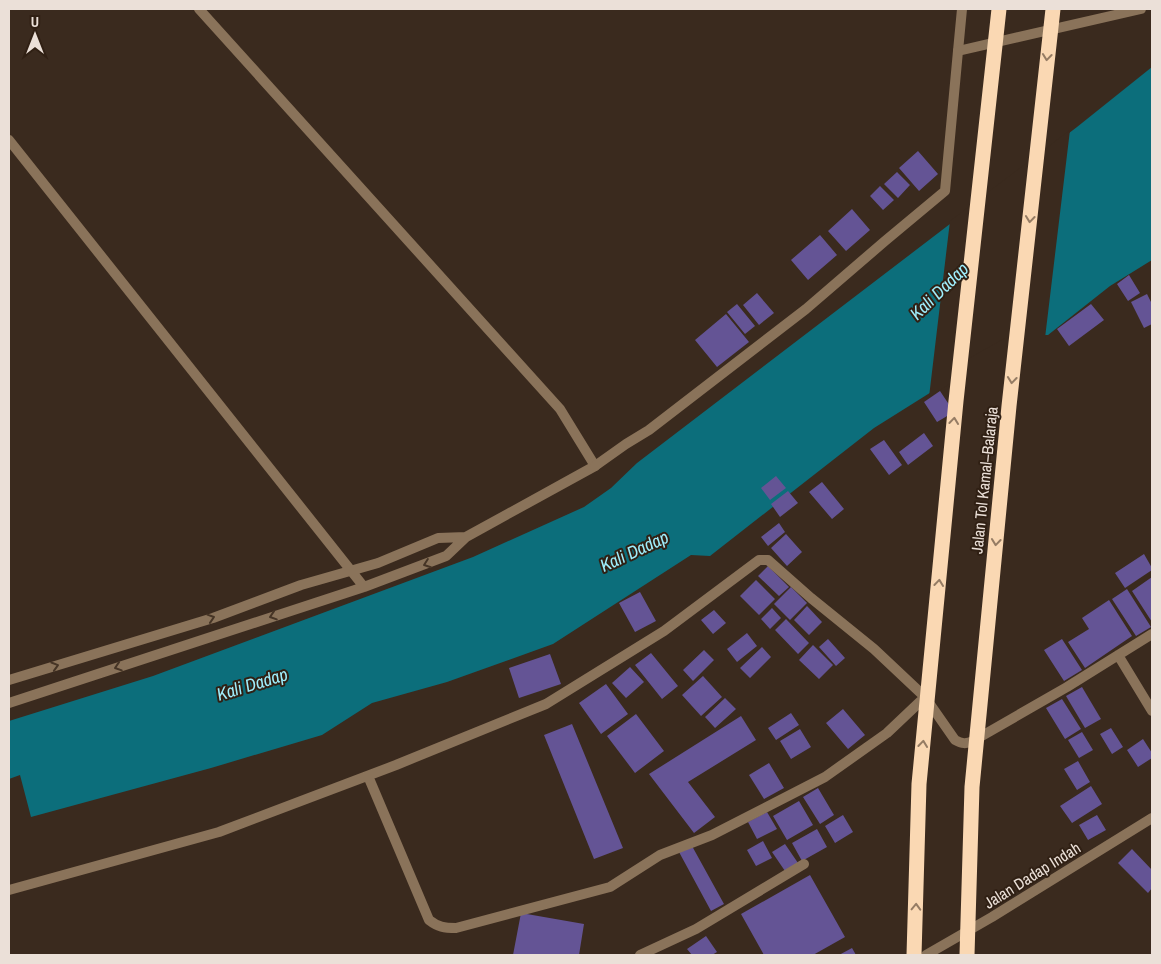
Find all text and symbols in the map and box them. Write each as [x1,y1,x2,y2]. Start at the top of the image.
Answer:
north arrow [10,10,60,60]
text: U [31,13,39,31]
one-way arrow [1042,54,1053,62]
one-way arrow [1025,215,1036,223]
water label: Kali Dadap [904,257,974,325]
one-way arrow [1007,377,1018,385]
street label: Jalan Tol Kamal–Balaraja [965,405,1003,555]
one-way arrow [949,417,960,425]
water label: Kali Dadap [596,524,672,578]
one-way arrow [991,538,1002,546]
one-way arrow [423,558,431,568]
one-way arrow [933,578,944,586]
one-way arrow [269,611,278,621]
one-way arrow [206,614,214,624]
one-way arrow [115,661,123,671]
water label: Kali Dadap [213,661,291,707]
one-way arrow [51,662,59,672]
one-way arrow [917,740,928,748]
street label: Jalan Dadap Indah [979,836,1085,914]
one-way arrow [910,902,921,910]

